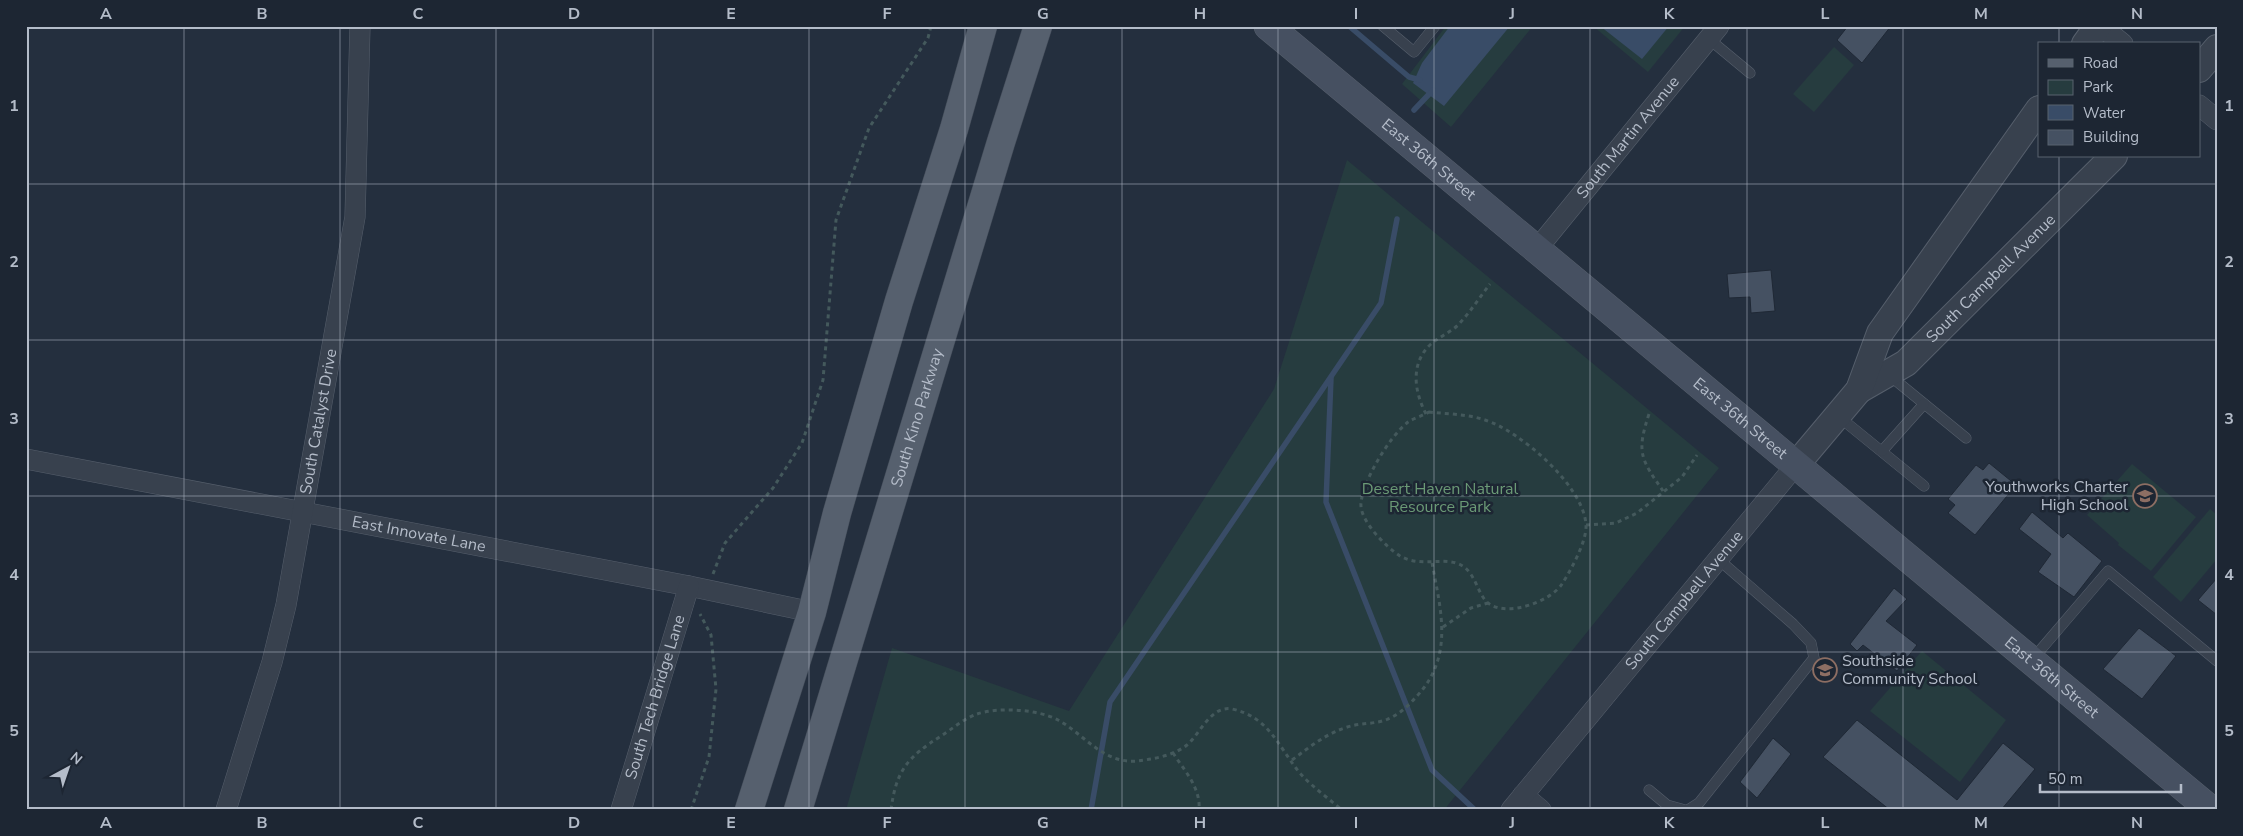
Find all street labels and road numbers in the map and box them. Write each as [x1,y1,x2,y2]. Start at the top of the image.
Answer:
street label: South Martin Avenue [1571,72,1685,203]
street label: East 36th Street [1377,114,1481,206]
street label: South Campbell Avenue [1921,209,2061,348]
street label: South Kino Parkway [886,345,949,490]
street label: South Catalyst Drive [295,347,342,496]
street label: East 36th Street [1688,373,1792,465]
street label: East Innovate Lane [350,511,488,558]
street label: South Campbell Avenue [1620,526,1748,675]
street label: South Tech Bridge Lane [620,612,691,782]
street label: East 36th Street [2000,632,2104,723]

